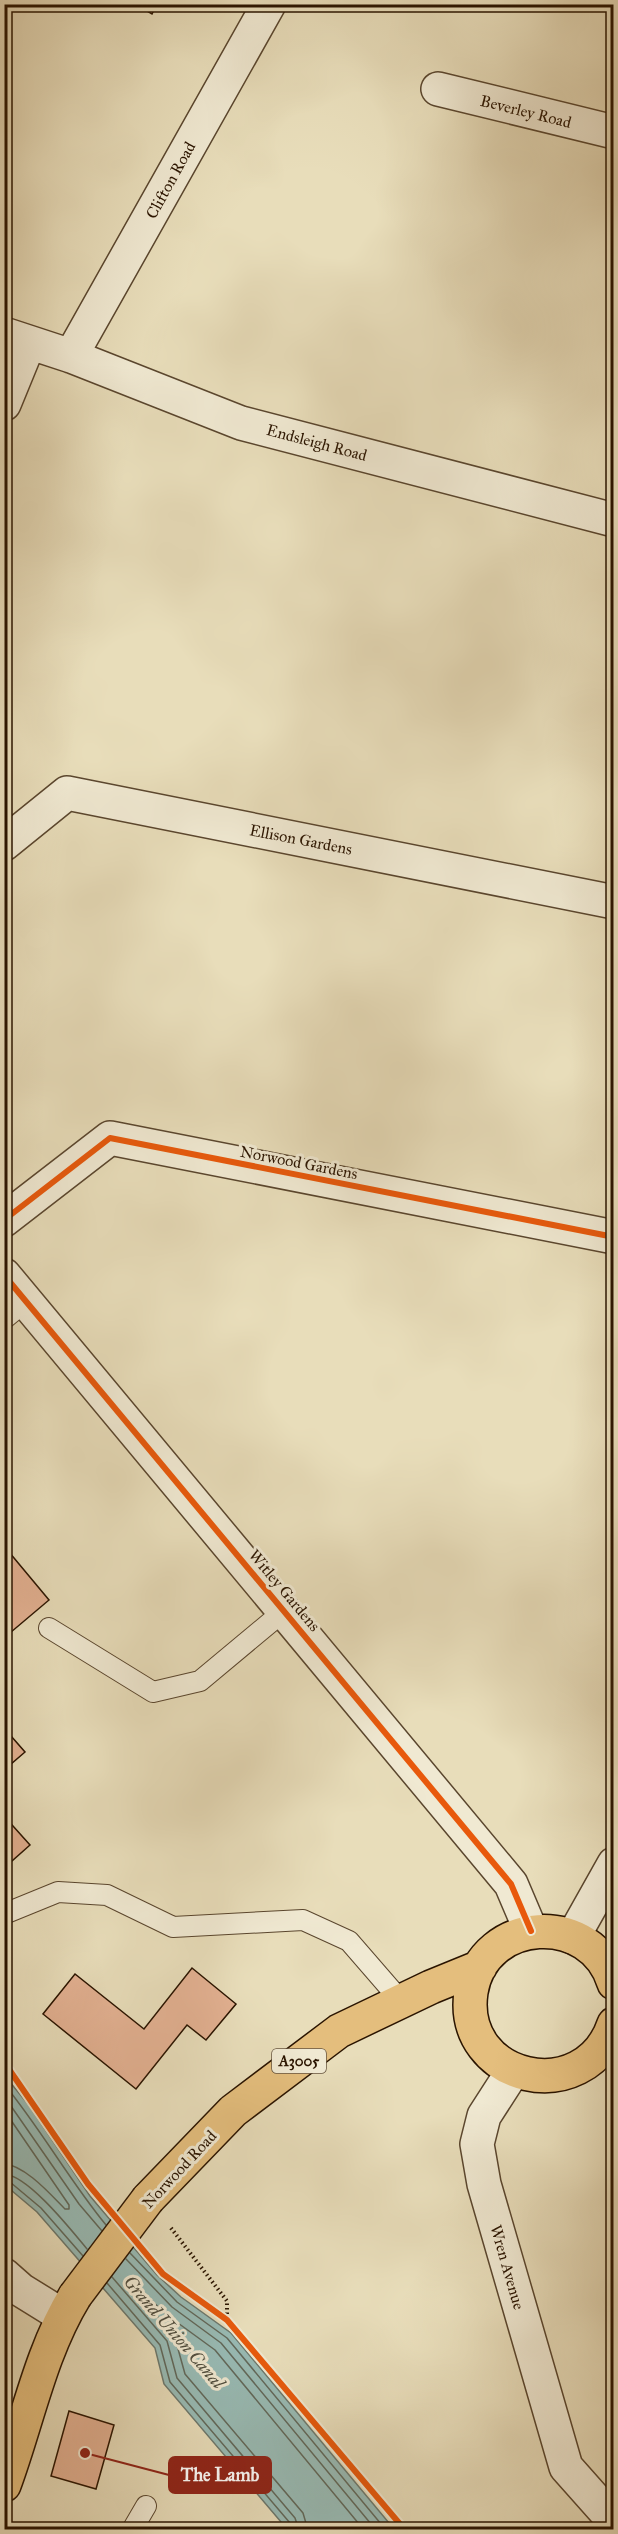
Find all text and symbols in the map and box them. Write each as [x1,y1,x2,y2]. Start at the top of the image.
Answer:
street label: Beverley Road [478,91,573,132]
street label: Clifton Road [142,138,199,222]
street label: Endsleigh Road [264,420,369,466]
street label: Ellison Gardens [248,820,354,859]
street label: Norwood Gardens [239,1142,359,1183]
street label: Witley Gardens [245,1546,324,1635]
road number: A3005 [272,2049,326,2073]
street label: Norwood Road [138,2126,220,2212]
street label: Wren Avenue [486,2223,529,2312]
water label: Grand Union Canal [119,2271,231,2395]
callout: The Lamb [169,2457,271,2493]
text: The Lamb [180,2464,259,2486]

